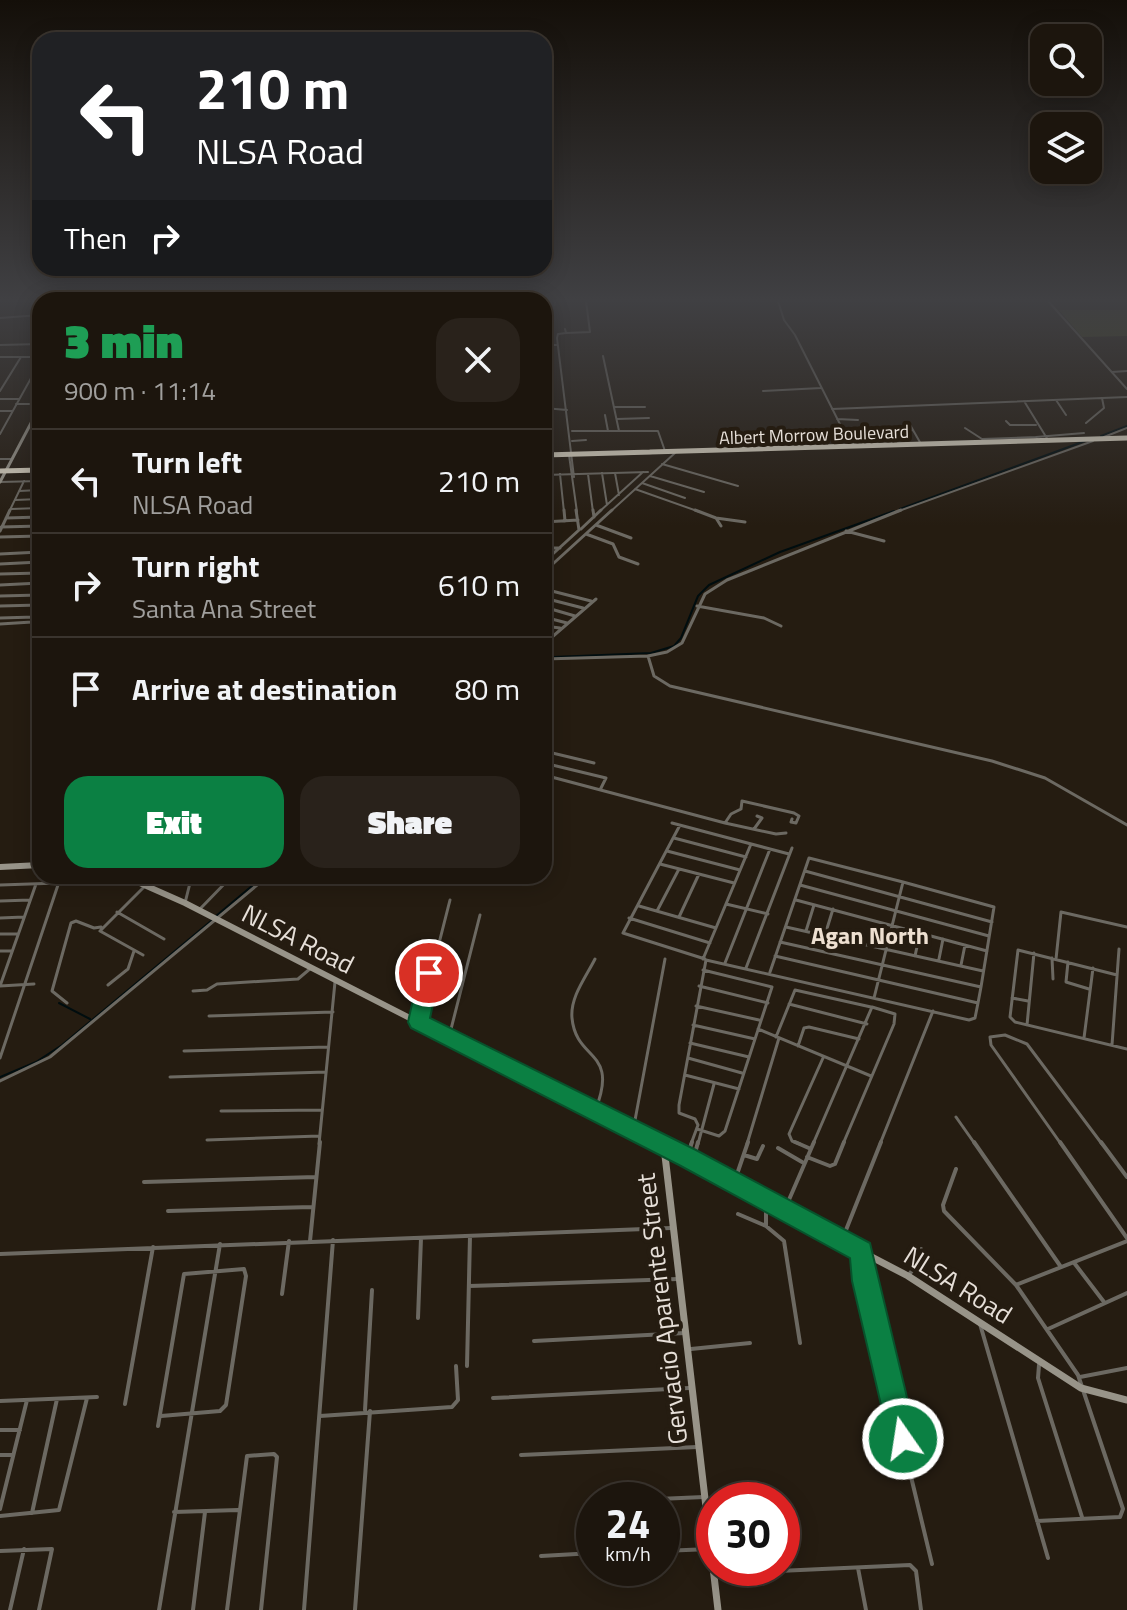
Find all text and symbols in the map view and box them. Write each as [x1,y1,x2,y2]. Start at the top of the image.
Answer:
map controls [1030,24,1102,184]
button: search [1030,24,1102,96]
text: 210 m [196,46,349,131]
icon: left [64,64,168,168]
button: layers [1030,112,1102,184]
text: NLSA Road [196,123,364,178]
text: Then [64,215,127,261]
icon: right [143,216,187,260]
text: 3 min [64,304,183,377]
button: close [436,318,520,402]
text: 900 m · 11:14 [64,371,216,410]
street label: Albert Morrow Boulevard [718,418,909,451]
text: Turn left [132,439,242,485]
text: 210 m [438,458,520,504]
icon: left [64,459,108,503]
text: NLSA Road [132,485,253,524]
text: Turn right [132,543,260,589]
text: 610 m [438,562,520,608]
icon: right [64,563,108,607]
text: Santa Ana Street [132,589,316,628]
text: Arrive at destination [132,666,397,712]
text: 80 m [455,666,520,712]
icon: arrive [64,667,108,711]
button: Exit [64,776,284,868]
button: Share [300,776,520,868]
street label: NLSA Road [235,894,361,983]
district label: Agan North [811,917,929,953]
pin [395,939,463,1007]
icon: arrive [407,951,451,995]
street label: Gervacio Aparente Street [626,1171,697,1447]
street label: NLSA Road [896,1236,1020,1333]
position arrow [861,1397,945,1481]
speed limit sign: 30 [696,1482,800,1586]
text: 24 [606,1493,650,1554]
text: km/h [605,1538,651,1569]

